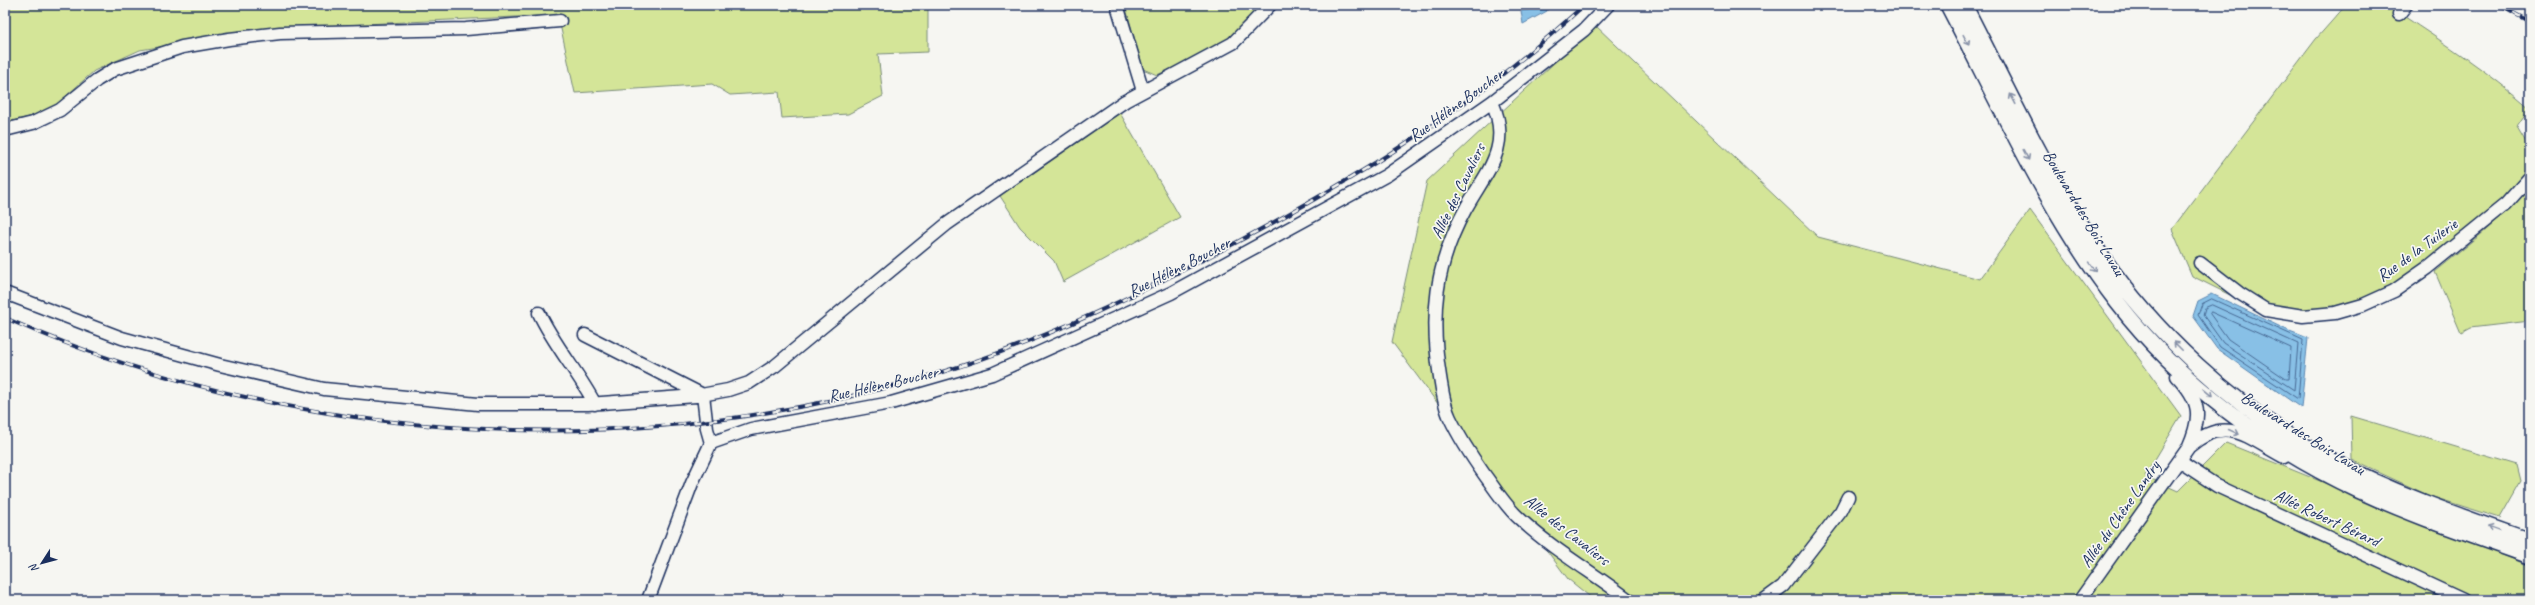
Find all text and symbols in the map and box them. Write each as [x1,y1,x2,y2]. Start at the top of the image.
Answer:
one-way arrow [1963,33,1970,45]
street label: Rue Hélène Boucher [1405,63,1509,146]
one-way arrow [2009,94,2016,106]
street label: Allée des Cavaliers [1426,138,1491,242]
street label: Boulevard des Bois Lavau [2038,147,2131,281]
one-way arrow [2023,149,2030,161]
street label: Rue de la Tuilerie [2373,213,2463,286]
street label: Rue Hélène Boucher [1124,231,1235,302]
one-way arrow [2088,261,2096,272]
one-way arrow [2173,341,2183,351]
street label: Rue Hélène Boucher [826,361,942,407]
street label: Boulevard des Bois Lavau [2237,386,2370,481]
one-way arrow [2202,389,2213,398]
one-way arrow [2228,429,2240,436]
street label: Allée du Chêne Landry [2075,456,2165,571]
street label: Allée Robert Bérard [2271,484,2385,553]
street label: Allée des Cavaliers [1520,490,1616,571]
one-way arrow [2488,523,2500,531]
north arrow [22,543,62,583]
text: N [25,560,42,576]

